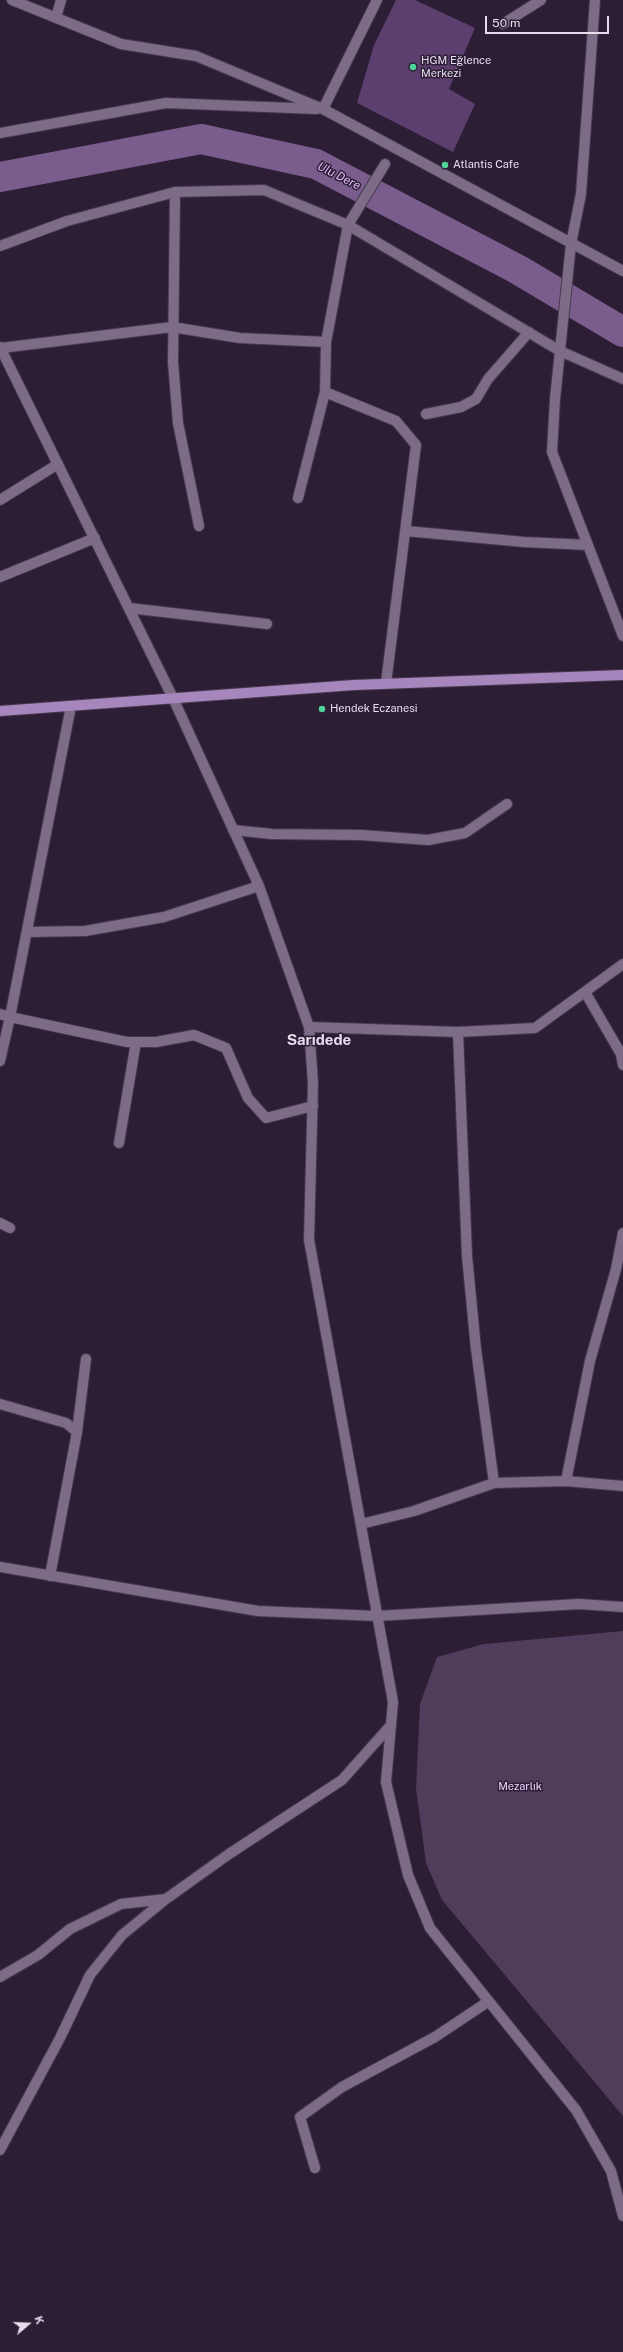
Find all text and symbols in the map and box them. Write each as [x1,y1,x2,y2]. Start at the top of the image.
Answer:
scale bar [487,8,611,34]
text: 50 m [492,16,520,30]
place label: HGM Eğlence Merkezi [421,54,491,80]
marker: HGM Eğlence Merkezi [408,62,418,72]
place label: Atlantis Cafe [453,158,519,172]
water label: Ulu Dere [315,159,363,193]
marker: Atlantis Cafe [440,160,450,170]
place label: Hendek Eczanesi [330,702,417,716]
marker: Hendek Eczanesi [317,704,327,714]
district label: Sarıdede [287,1031,351,1049]
park label: Mezarlık [498,1780,542,1794]
north arrow [8,2304,48,2344]
text: K [32,2314,46,2326]

